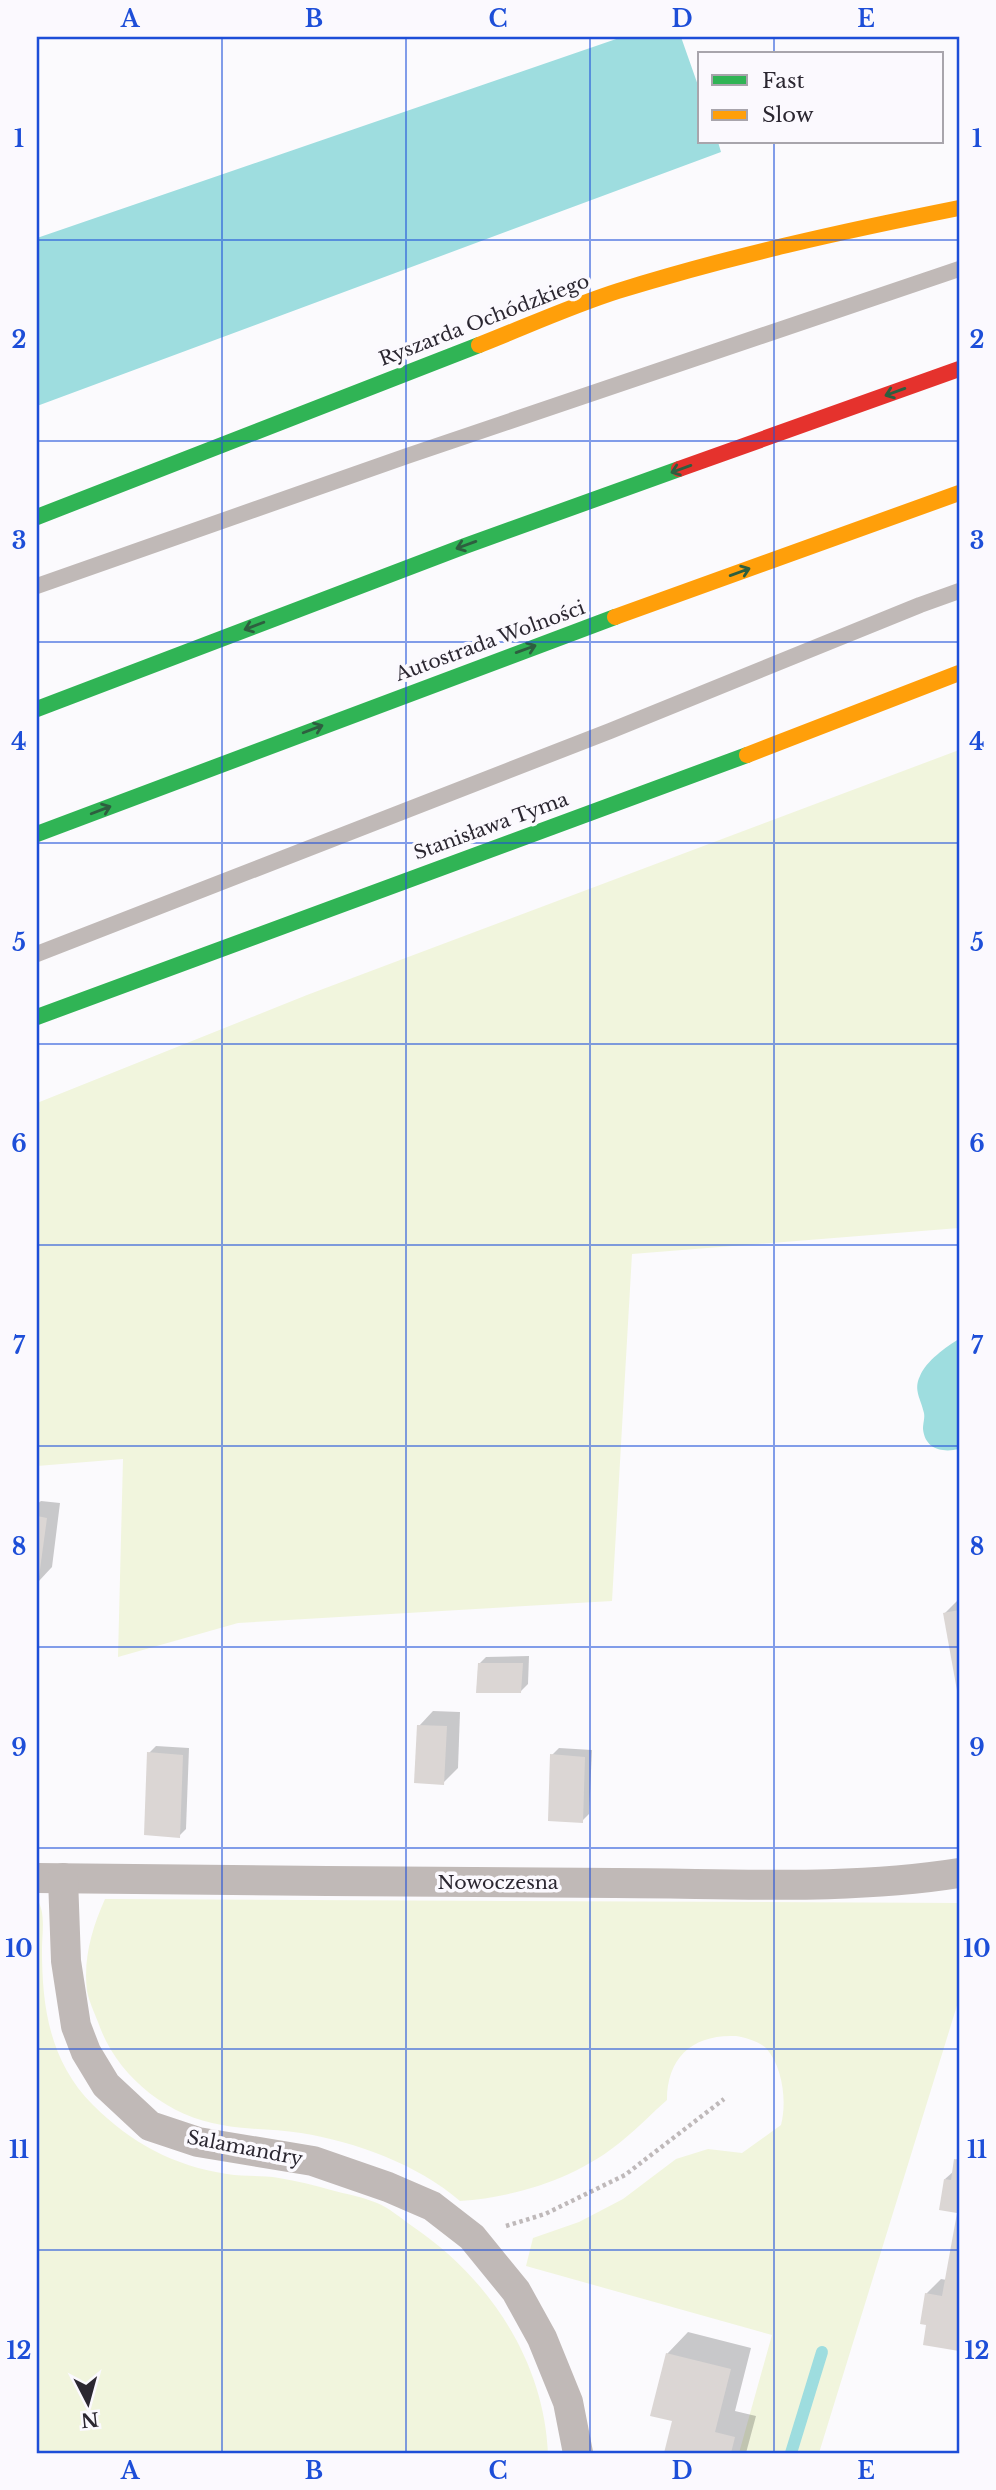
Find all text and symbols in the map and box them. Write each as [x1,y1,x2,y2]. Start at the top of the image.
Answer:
text: A [120,5,141,33]
text: B [305,5,323,33]
text: C [489,5,507,33]
text: D [671,5,693,33]
text: E [857,5,875,33]
legend [698,52,944,144]
text: Fast [762,68,804,94]
text: Slow [762,102,814,128]
text: 1 [14,125,24,153]
text: 1 [972,125,982,153]
street label: Ryszarda Ochódzkiego [376,269,592,371]
text: 2 [12,326,26,354]
text: 2 [970,326,984,354]
one-way arrow [885,387,906,400]
one-way arrow [670,464,692,476]
text: 3 [12,527,26,555]
text: 3 [970,527,984,555]
one-way arrow [456,540,478,553]
one-way arrow [729,565,751,577]
street label: Autostrada Wolności [391,596,589,686]
one-way arrow [243,621,265,634]
one-way arrow [515,642,537,654]
one-way arrow [302,722,324,735]
text: 4 [11,728,27,756]
text: 4 [969,728,985,756]
street label: Stanisława Tyma [411,787,572,865]
one-way arrow [89,803,111,815]
text: 5 [12,929,26,957]
text: 5 [970,929,984,957]
text: 6 [11,1130,27,1158]
text: 6 [969,1130,985,1158]
text: 7 [13,1332,26,1360]
text: 7 [971,1332,984,1360]
text: 8 [12,1533,26,1561]
text: 8 [970,1533,984,1561]
text: 9 [11,1734,27,1762]
text: 9 [969,1734,985,1762]
street label: Nowoczesna [438,1871,559,1894]
text: 10 [5,1935,33,1963]
text: 10 [963,1935,991,1963]
street label: Salamandry [185,2125,305,2171]
text: 11 [9,2136,29,2164]
text: 11 [967,2136,987,2164]
text: 12 [6,2337,32,2365]
text: 12 [964,2337,990,2365]
north arrow [52,2368,122,2438]
text: N [80,2407,100,2432]
text: A [120,2457,141,2485]
text: B [305,2457,323,2485]
text: C [489,2457,507,2485]
text: D [671,2457,693,2485]
text: E [857,2457,875,2485]

